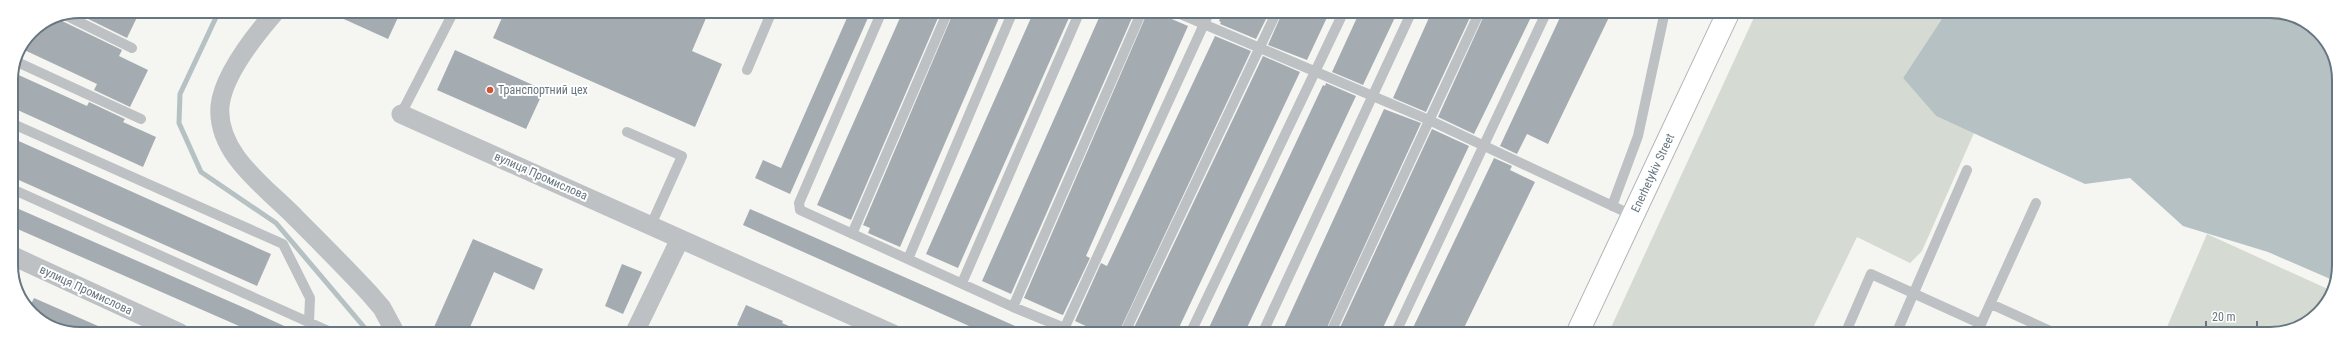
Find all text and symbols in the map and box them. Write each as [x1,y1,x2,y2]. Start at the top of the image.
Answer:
place label: Транспортний цех [498,83,588,97]
marker: Транспортний цех [485,85,495,95]
street label: Enerhetykiv Street [1628,131,1677,215]
street label: вулиця Промислова [492,149,590,203]
street label: вулиця Промислова [37,262,135,318]
scale bar [2206,303,2257,329]
text: 20 m [2212,310,2236,324]

